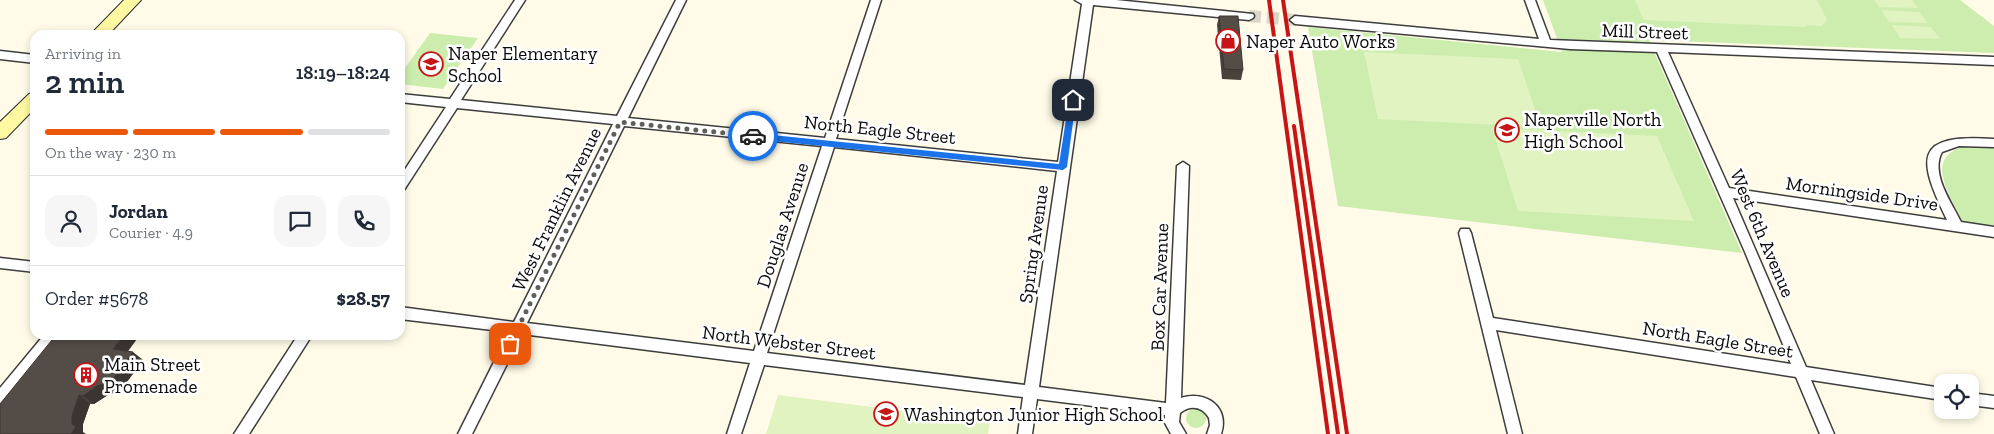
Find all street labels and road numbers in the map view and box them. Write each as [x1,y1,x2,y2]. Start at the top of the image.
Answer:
street label: Mill Street [1601,18,1689,45]
street label: North Eagle Street [803,110,957,149]
street label: West Franklin Avenue [507,124,606,295]
street label: Douglas Avenue [751,159,814,291]
street label: West 6th Avenue [1725,166,1800,301]
street label: Morningside Drive [1784,171,1940,216]
street label: Spring Avenue [1014,183,1053,305]
street label: Box Car Avenue [1146,223,1173,351]
street label: North Eagle Street [1641,316,1795,363]
street label: North Webster Street [701,320,877,365]

